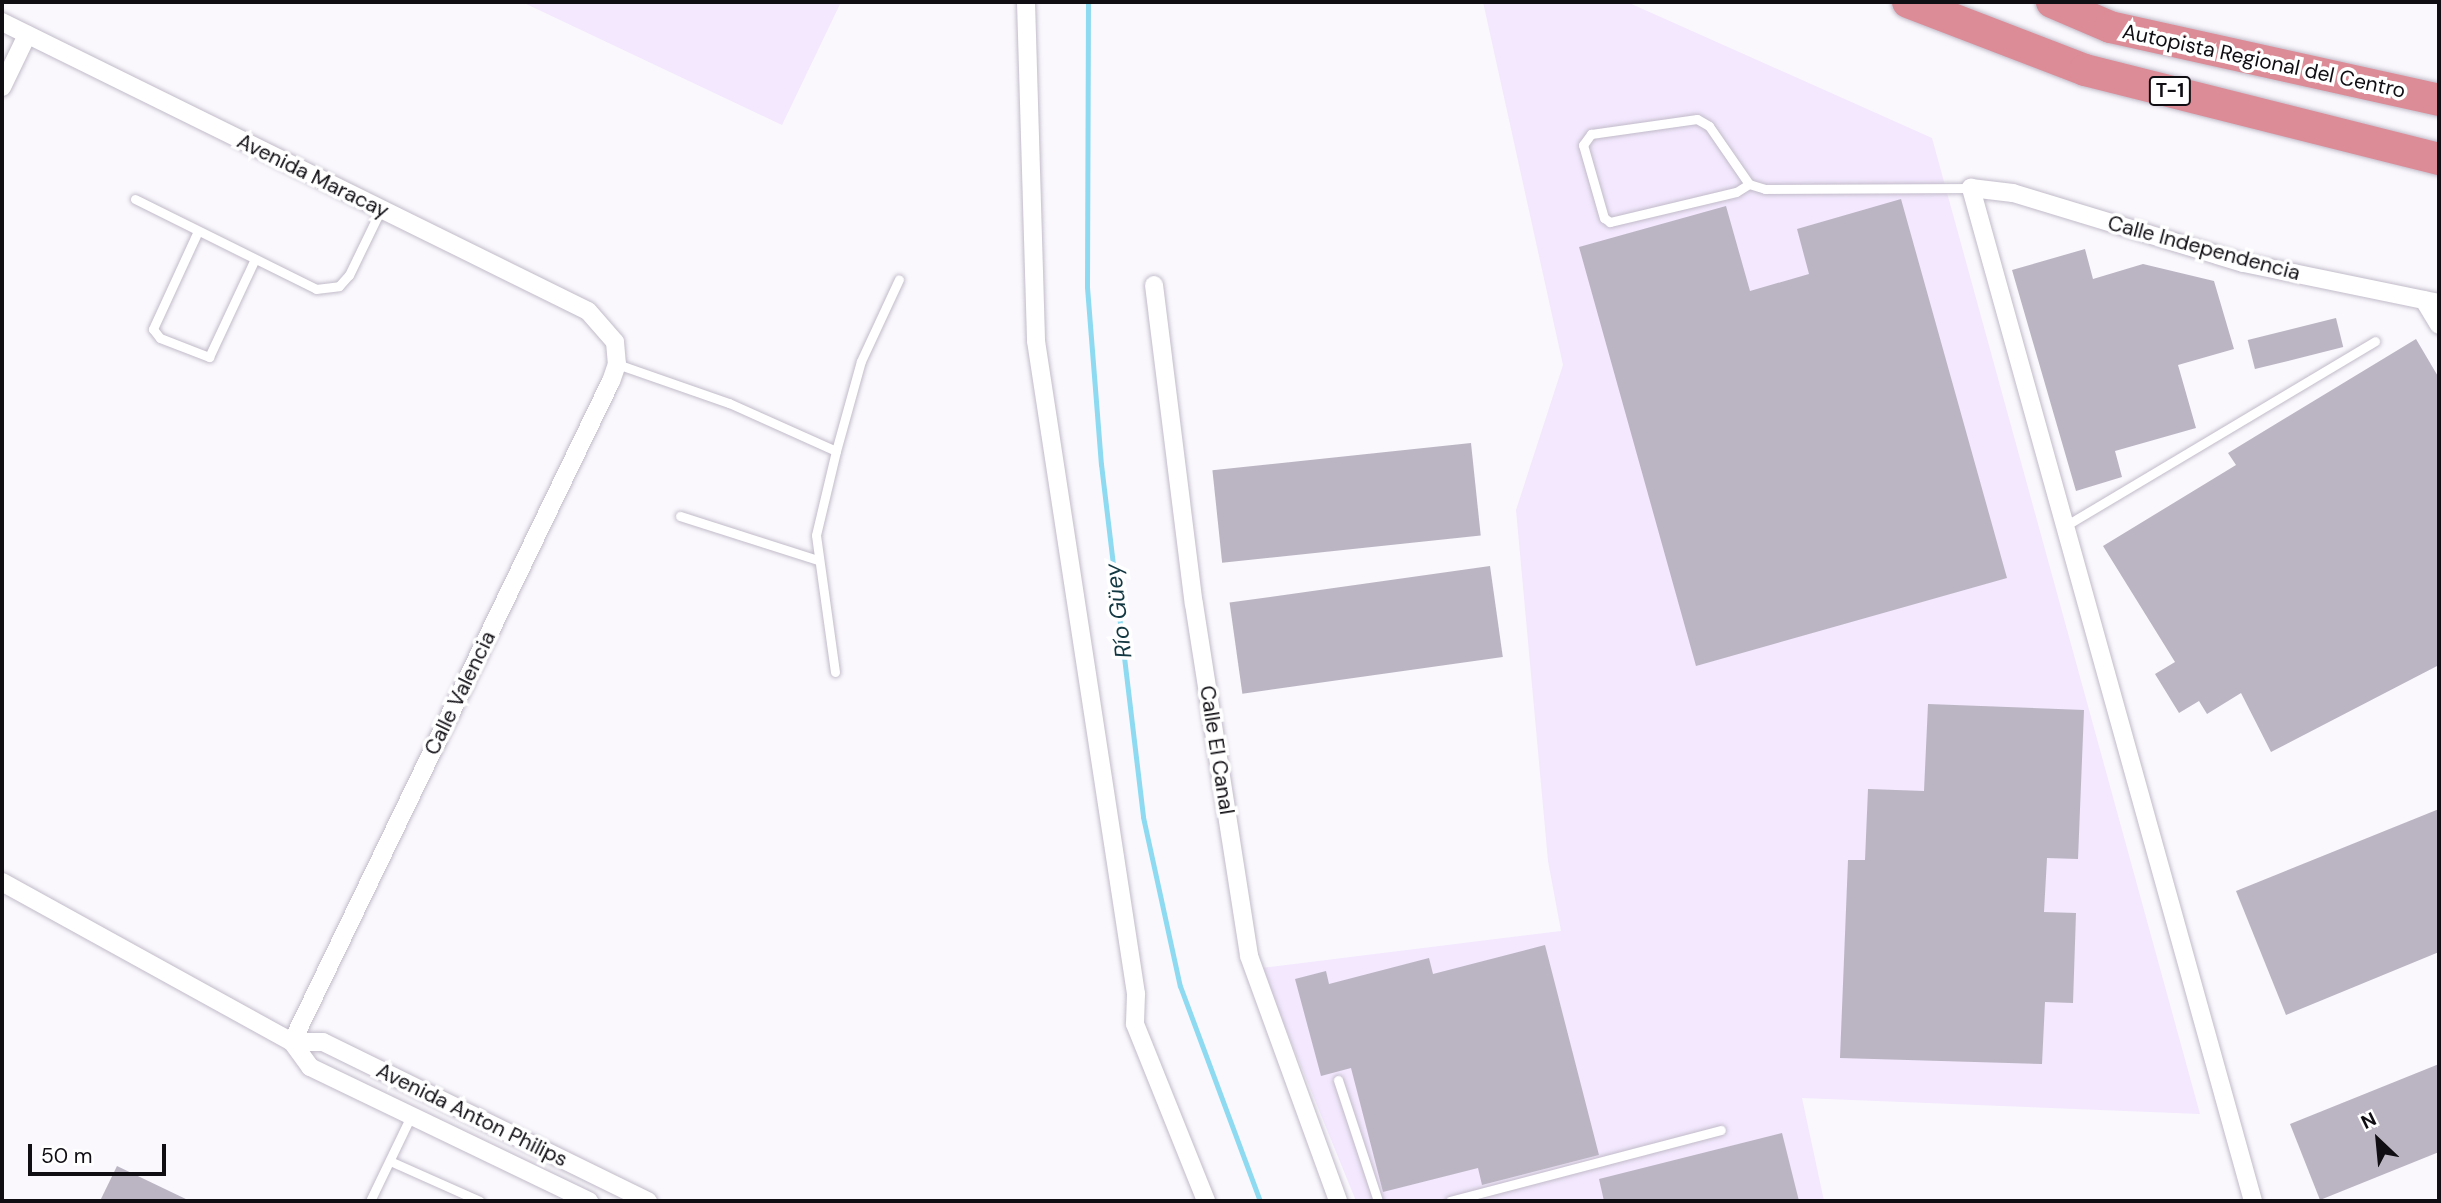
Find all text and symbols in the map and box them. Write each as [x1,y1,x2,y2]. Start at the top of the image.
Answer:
street label: Autopista Regional del Centro [2120,19,2408,103]
road number: T-1 [2147,76,2193,106]
street label: Avenida Maracay [233,128,393,224]
street label: Calle Independencia [2105,210,2303,286]
water label: Río Güey [1099,562,1137,660]
street label: Calle Valencia [419,627,501,759]
street label: Calle El Canal [1194,684,1240,816]
street label: Avenida Anton Philips [372,1058,572,1172]
north arrow [2343,1105,2413,1175]
text: N [2357,1106,2380,1135]
scale bar [32,1130,170,1174]
text: 50 m [41,1142,92,1170]

